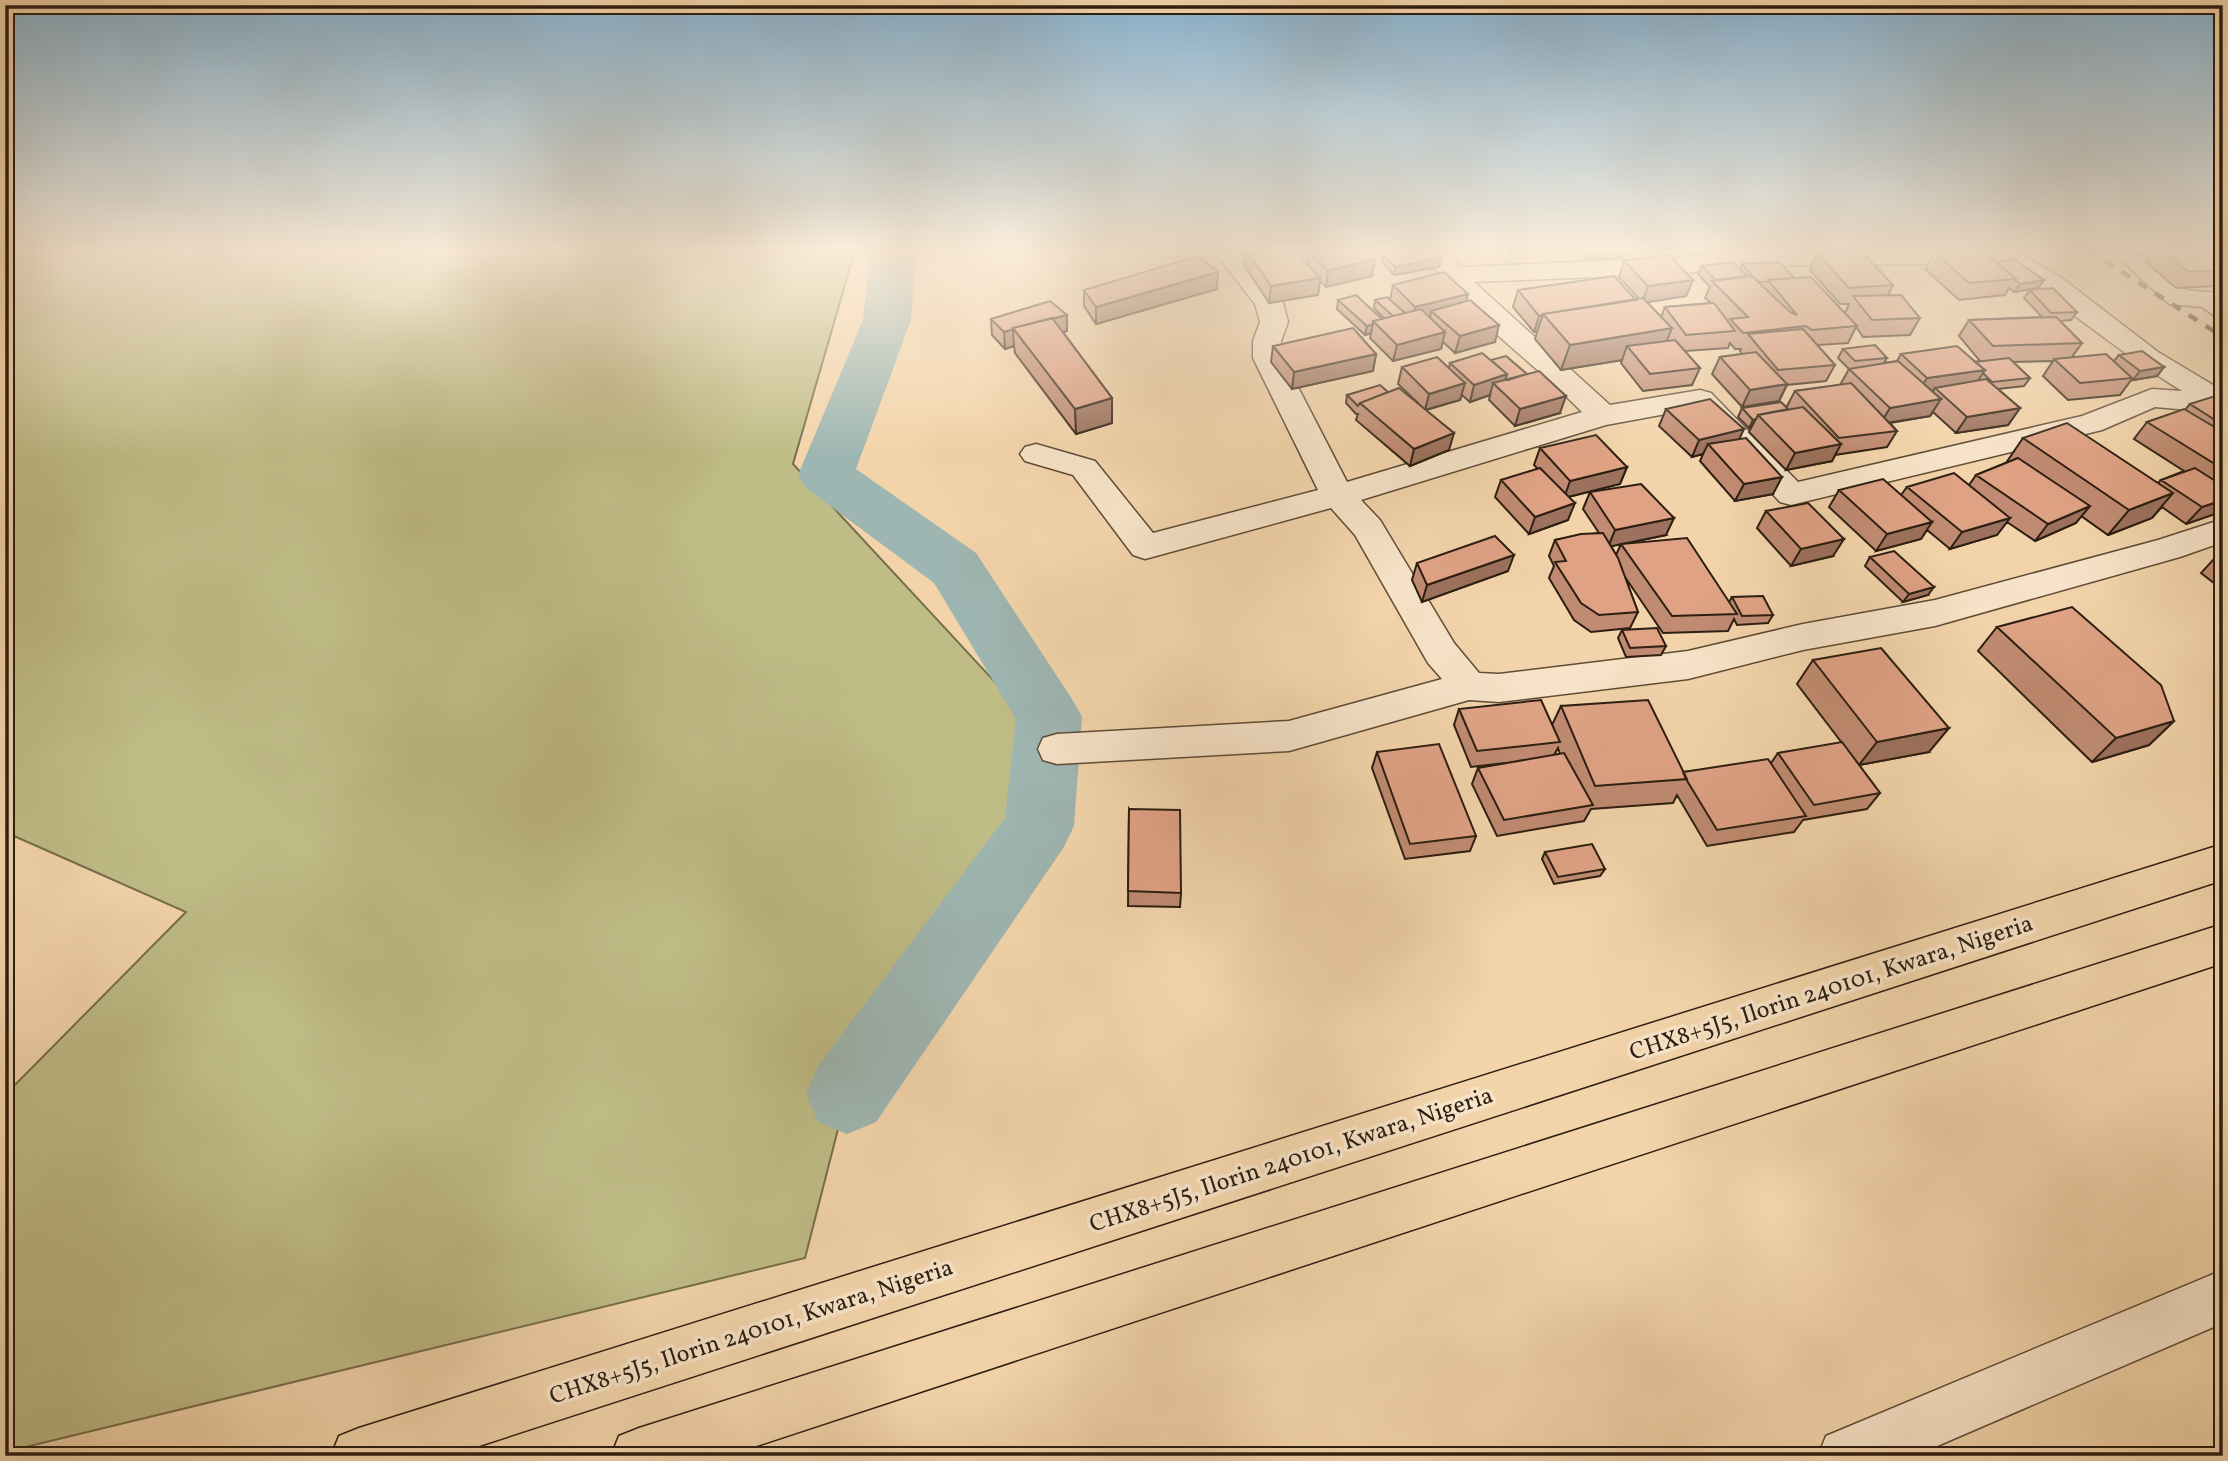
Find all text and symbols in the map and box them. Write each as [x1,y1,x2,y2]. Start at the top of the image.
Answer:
street label: CHX8+5J5, Ilorin 240101, Kwara, Nigeria [1625,907,2038,1070]
street label: CHX8+5J5, Ilorin 240101, Kwara, Nigeria [1085,1079,1498,1242]
street label: CHX8+5J5, Ilorin 240101, Kwara, Nigeria [545,1251,958,1414]

